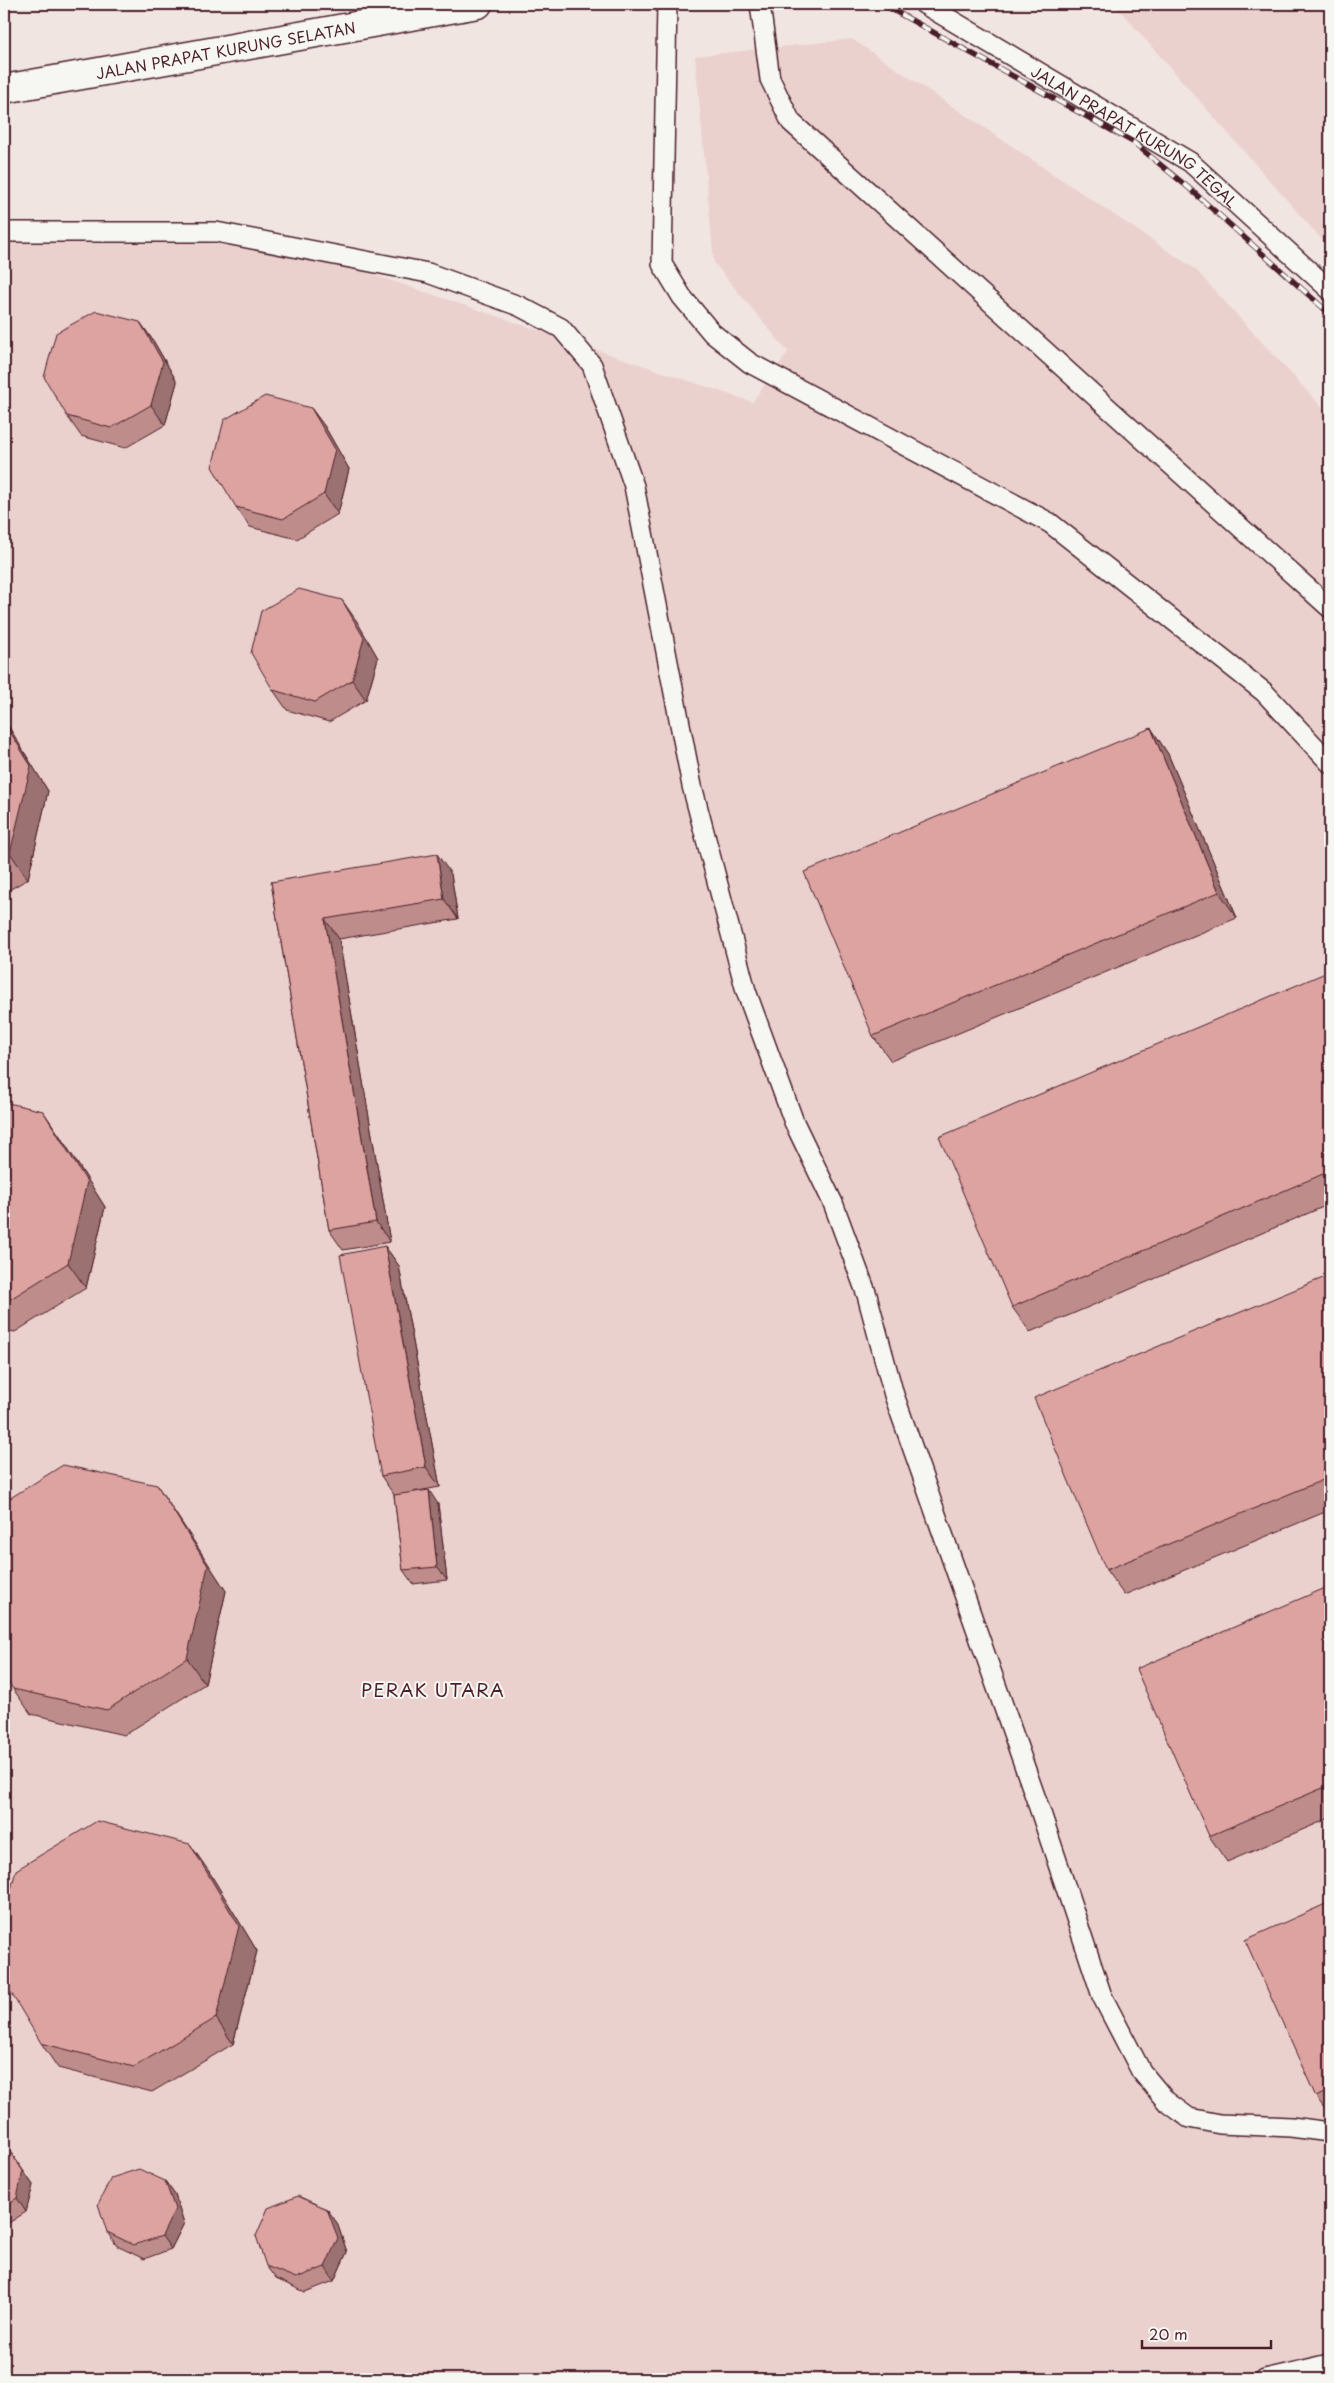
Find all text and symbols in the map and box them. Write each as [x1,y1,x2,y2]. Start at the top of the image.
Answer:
street label: JALAN PRAPAT KURUNG SELATAN [94,15,357,84]
street label: JALAN PRAPAT KURUNG TEGAL [1027,59,1243,212]
district label: PERAK UTARA [361,1676,505,1703]
scale bar [1142,2318,1270,2350]
text: 20 m [1149,2322,1188,2345]

